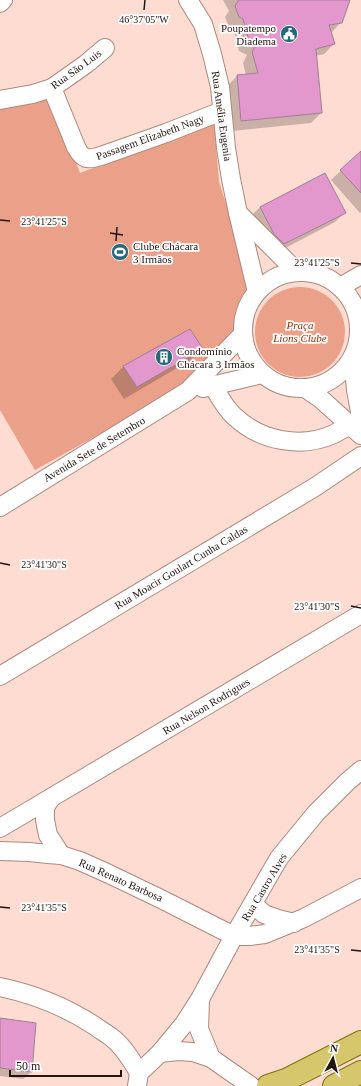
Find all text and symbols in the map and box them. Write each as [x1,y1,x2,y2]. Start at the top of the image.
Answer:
text: 46°37'05"W [119,14,169,25]
place label: Poupatempo Diadema [221,22,276,47]
public building icon: Poupatempo Diadema [279,24,299,44]
street label: Rua São Luis [48,47,104,91]
street label: Rua Amélia Eugenia [210,70,234,162]
street label: Passagem Elizabeth Nagy [94,112,206,162]
text: 23°41'25"S [21,216,67,227]
place label: Clube Chácara 3 Irmãos [133,240,198,265]
sports icon: Clube Chácara 3 Irmãos [110,242,130,262]
text: 23°41'25"S [294,257,340,268]
park label: Praça Lions Clube [272,319,327,344]
place label: Condomínio Chácara 3 Irmãos [177,345,255,370]
building icon: Condomínio Chácara 3 Irmãos [154,347,174,367]
street label: Avenida Sete de Setembro [41,414,147,484]
street label: Rua Moacir Goulart Cunha Caldas [112,523,250,611]
text: 23°41'30"S [21,559,67,570]
text: 23°41'30"S [294,601,340,612]
street label: Rua Nelson Rodrigues [160,675,252,737]
street label: Rua Castro Alves [239,851,289,923]
street label: Rua Renato Barbosa [77,856,165,904]
text: 23°41'35"S [21,902,67,913]
text: 23°41'35"S [294,944,340,955]
north arrow [313,1038,353,1078]
text: N [330,1042,339,1055]
scale bar [10,1052,121,1078]
text: 50 m [16,1059,41,1073]

